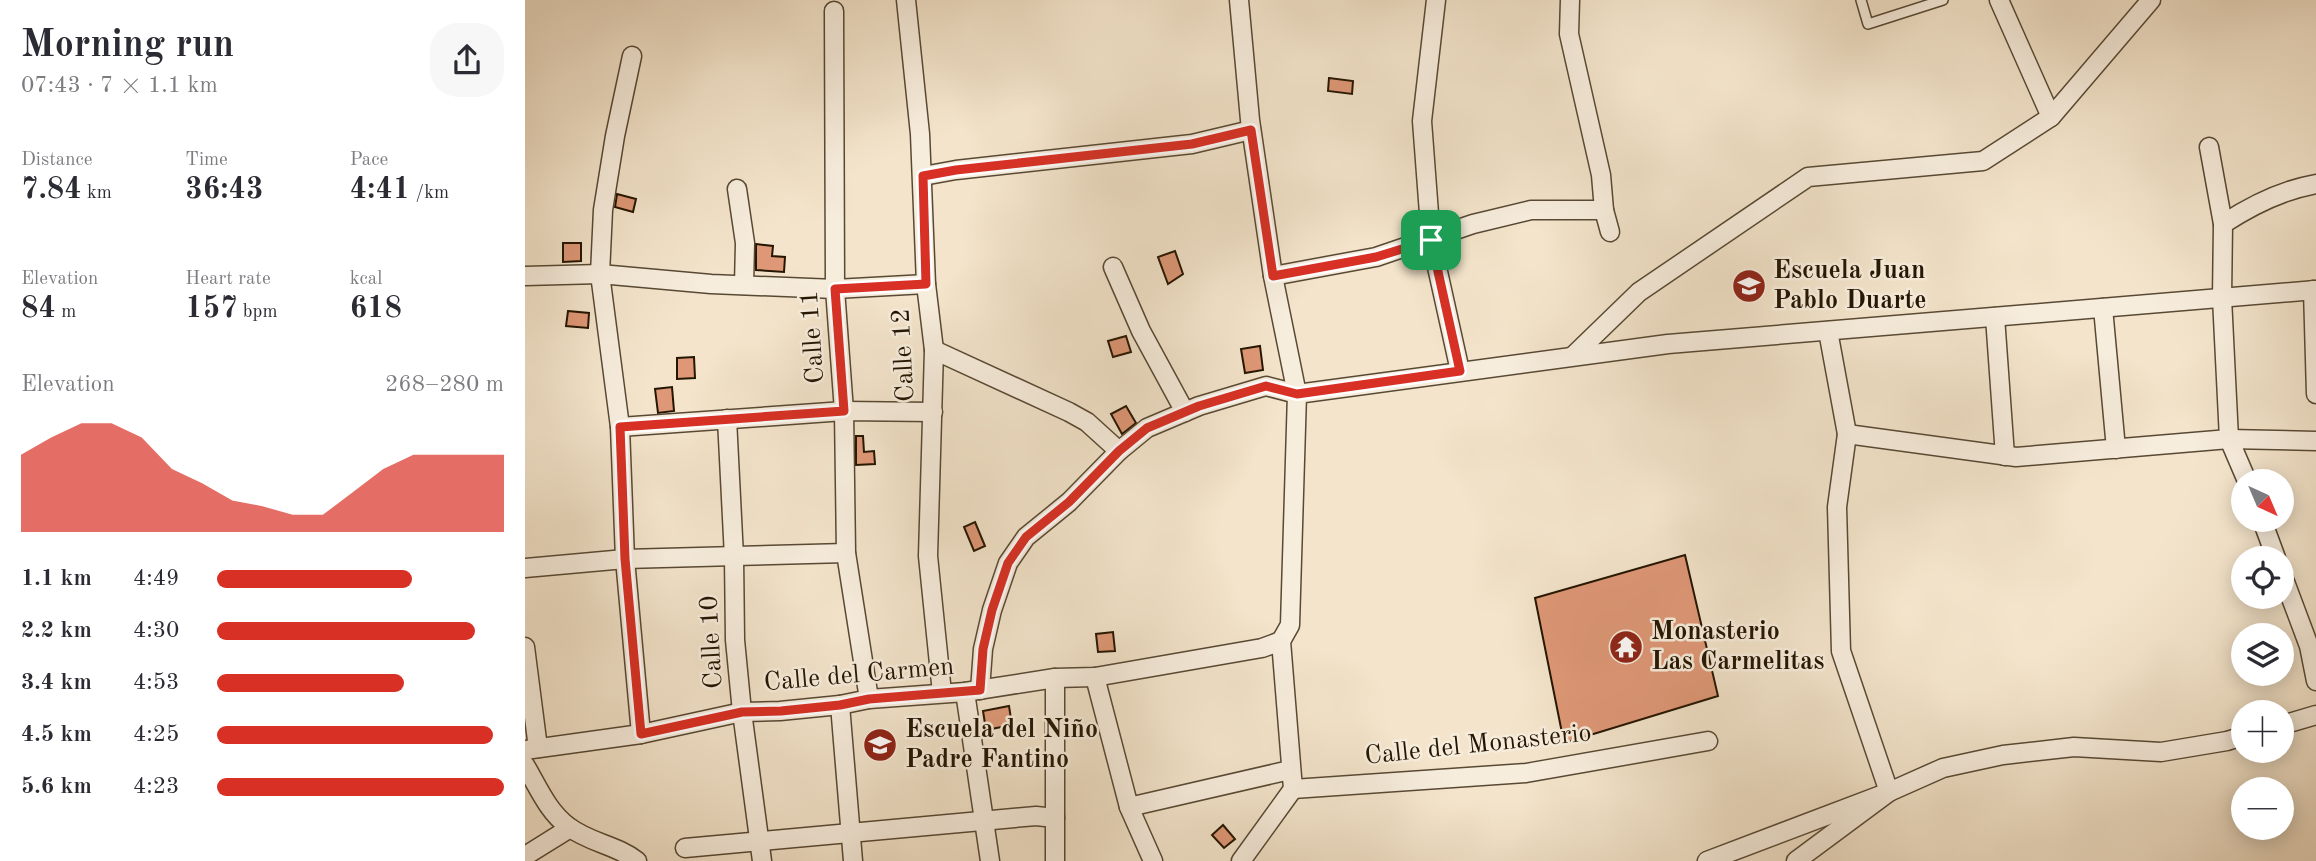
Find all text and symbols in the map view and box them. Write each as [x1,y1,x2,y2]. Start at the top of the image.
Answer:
button: share [430,23,504,97]
text: Morning run [21,27,234,65]
text: 07:43 · 7 × 1.1 km [21,74,218,97]
text: Distance [21,151,93,170]
text: Time [185,151,228,170]
text: Pace [350,151,388,170]
text: 7.84 [21,175,82,205]
text: 36:43 [185,175,263,205]
text: 4:41 [350,175,410,205]
text: km [82,184,112,203]
text: /km [410,184,449,203]
pin [1401,210,1461,270]
icon: arrive [1412,221,1450,259]
place label: Escuela Juan Pablo Duarte [1773,258,1926,314]
school or university icon: Escuela Juan Pablo Duarte [1730,267,1768,305]
text: Elevation [21,270,98,289]
text: Heart rate [185,270,271,289]
text: kcal [350,270,382,289]
street label: Calle 11 [797,289,829,385]
text: 84 [21,294,56,324]
text: 157 [185,294,238,324]
text: 618 [350,294,402,324]
text: m [56,303,76,322]
text: bpm [238,303,278,322]
street label: Calle 12 [889,308,919,402]
text: Elevation [21,373,115,396]
text: 268–280 m [385,373,504,396]
north arrow [2231,469,2294,532]
map controls [2231,469,2294,840]
button: locate [2231,546,2294,609]
text: 1.1 km [21,567,92,590]
text: 4:49 [133,567,179,590]
street label: Calle 10 [697,595,727,689]
text: 2.2 km [21,619,92,642]
text: 4:30 [133,619,179,642]
place label: Monasterio Las Carmelitas [1651,619,1824,675]
button: layers [2231,623,2294,686]
temple icon: Monasterio Las Carmelitas [1607,628,1645,666]
street label: Calle del Carmen [763,654,955,696]
text: 3.4 km [21,671,92,694]
text: 4:53 [133,671,179,694]
button: + [2231,700,2294,763]
place label: Escuela del Niño Padre Fantino [905,717,1098,773]
street label: Calle del Monasterio [1363,720,1593,770]
text: 4.5 km [21,723,92,746]
text: 4:25 [133,723,179,746]
school or university icon: Escuela del Niño Padre Fantino [861,726,899,764]
text: 5.6 km [21,775,92,798]
text: 4:23 [133,775,179,798]
button: − [2231,777,2294,840]

